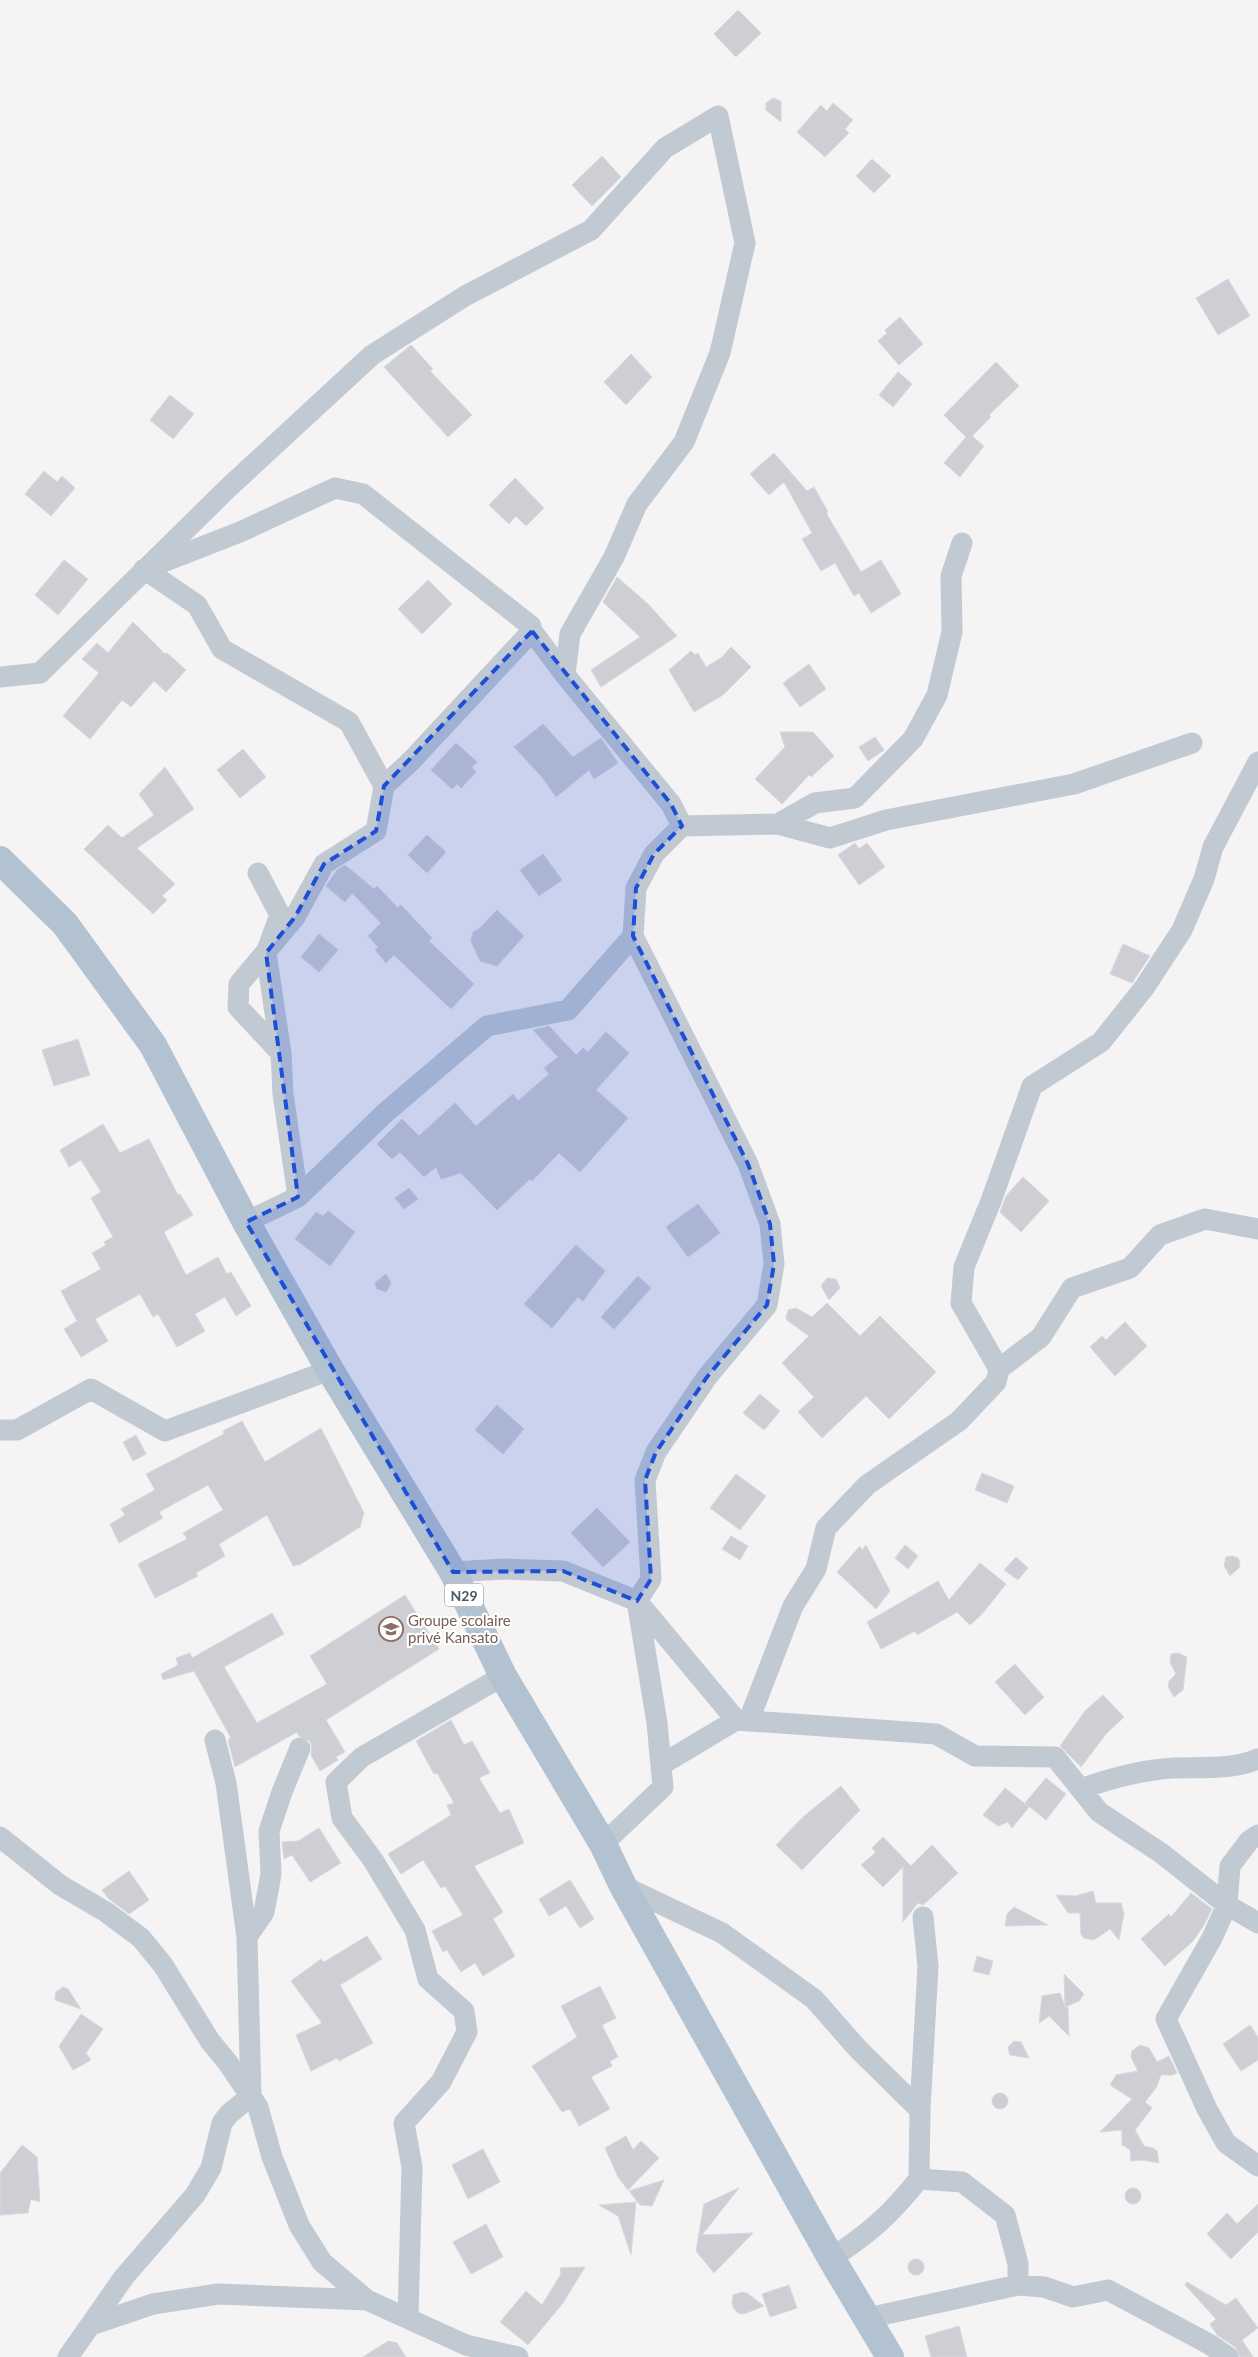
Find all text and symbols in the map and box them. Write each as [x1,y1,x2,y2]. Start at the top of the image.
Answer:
road number: N29 [445,1584,483,1606]
place label: Groupe scolaire privé Kansato [408,1611,511,1646]
school or university icon: Groupe scolaire privé Kansato [378,1616,404,1642]

